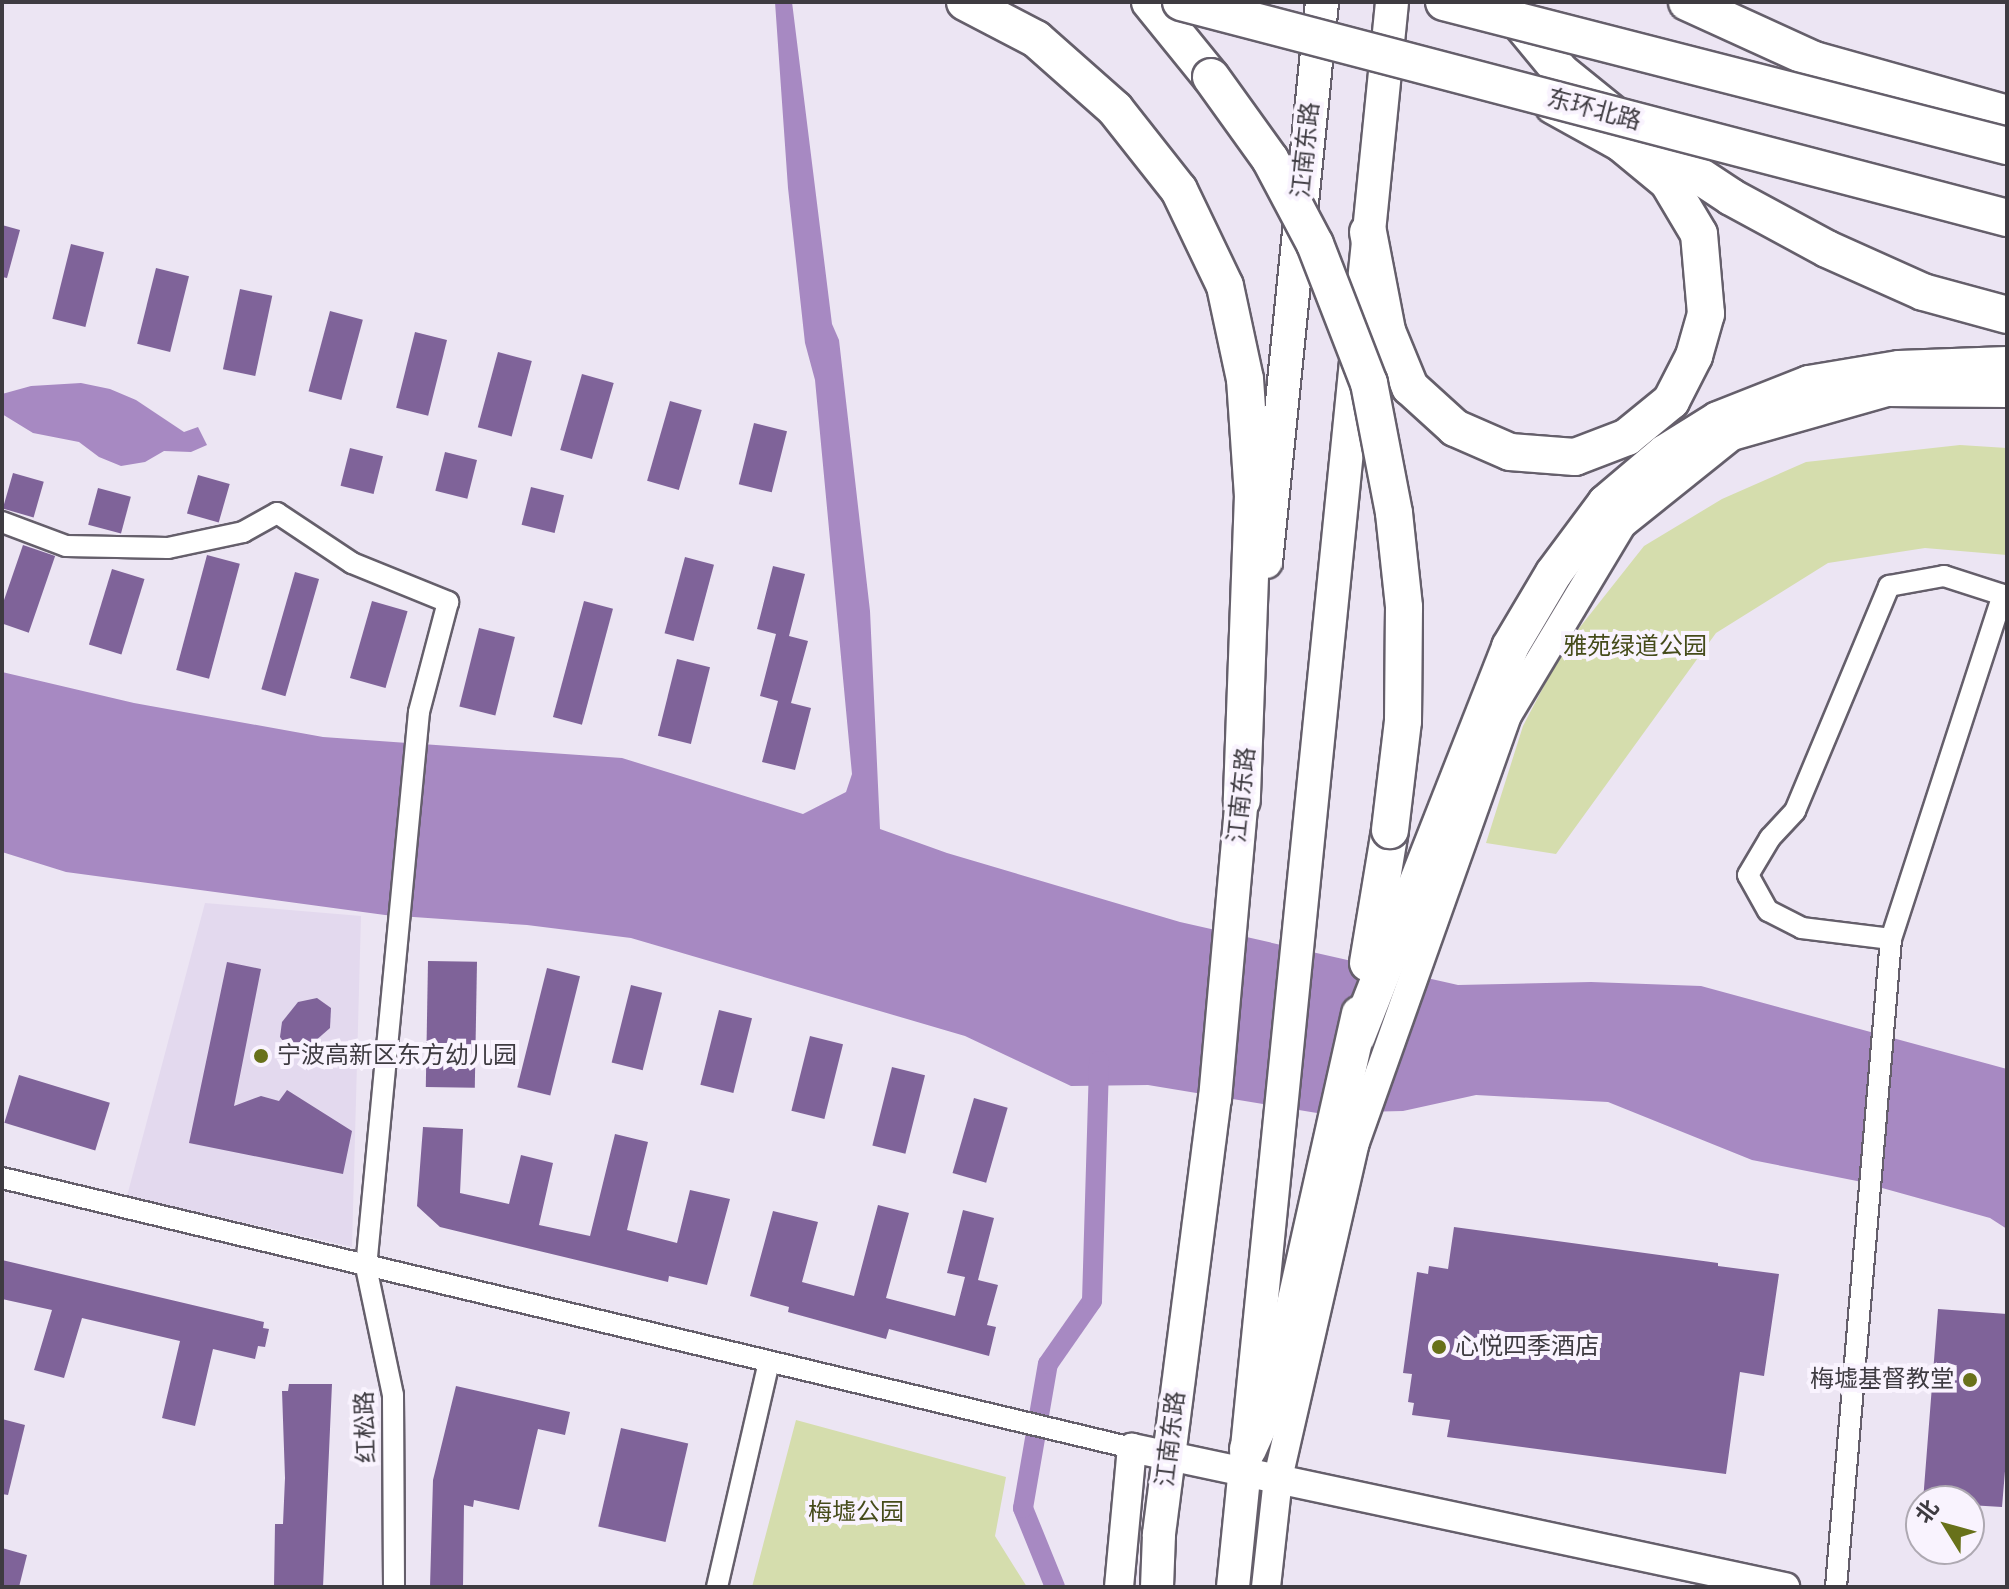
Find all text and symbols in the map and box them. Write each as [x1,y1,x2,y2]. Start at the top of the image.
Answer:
street label: 东环北路 [1544,84,1644,136]
street label: 江南东路 [1287,101,1325,199]
park label: 雅苑绿道公园 [1563,633,1707,661]
street label: 江南东路 [1223,746,1261,844]
place label: 宁波高新区东方幼儿园 [277,1042,517,1070]
marker: 宁波高新区东方幼儿园 [252,1047,270,1065]
place label: 心悦四季酒店 [1455,1333,1599,1361]
marker: 心悦四季酒店 [1430,1338,1448,1356]
place label: 梅墟基督教堂 [1810,1366,1954,1394]
marker: 梅墟基督教堂 [1961,1371,1979,1389]
street label: 江南东路 [1151,1390,1191,1488]
street label: 红松路 [350,1391,382,1463]
north arrow [1905,1485,1985,1565]
text: 北 [1910,1495,1944,1528]
park label: 梅墟公园 [808,1499,904,1527]

